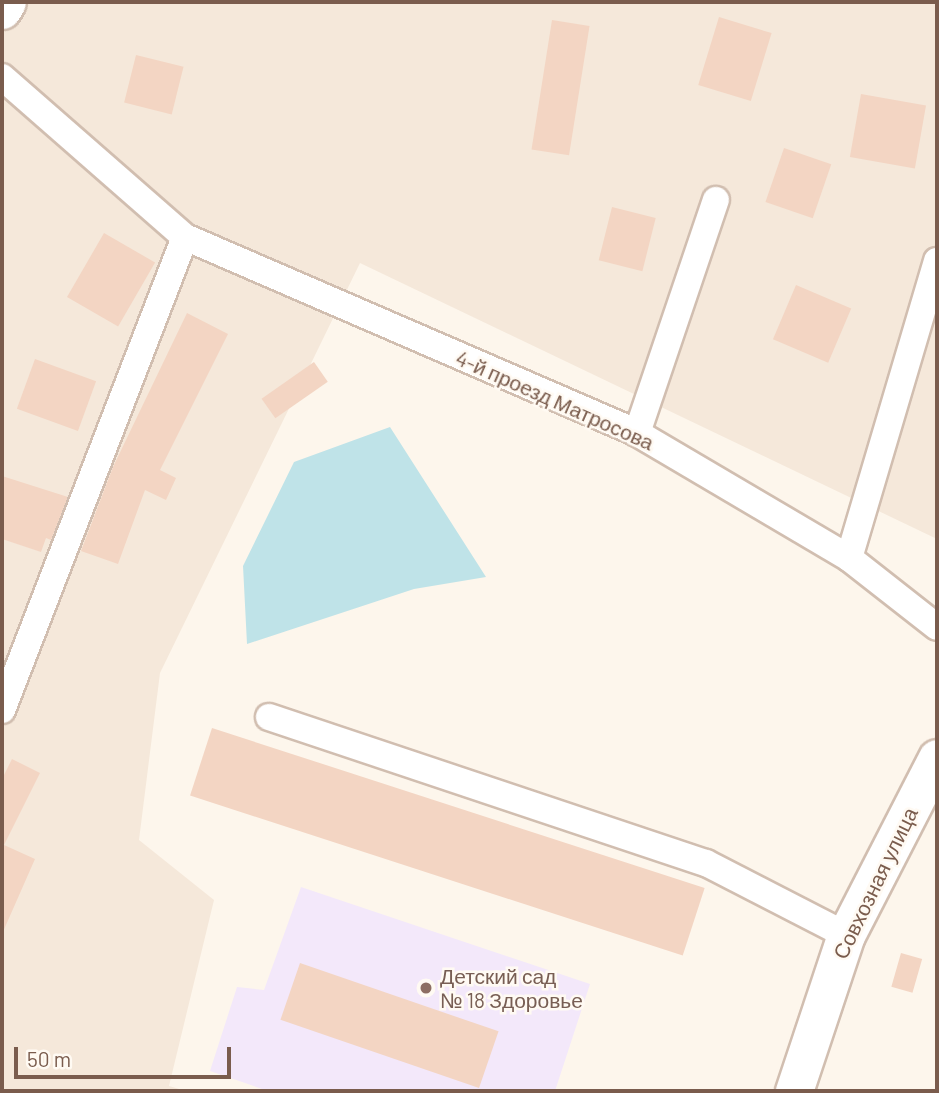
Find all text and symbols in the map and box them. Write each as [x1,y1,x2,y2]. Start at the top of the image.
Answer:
street label: 4-й проезд Матросова [452,345,658,455]
street label: Совхозная улица [827,803,923,963]
place label: Детский сад № 18 Здоровье [440,963,583,1013]
marker: Детский сад № 18 Здоровье [418,980,434,996]
scale bar [18,1034,234,1078]
text: 50 m [27,1046,71,1071]

